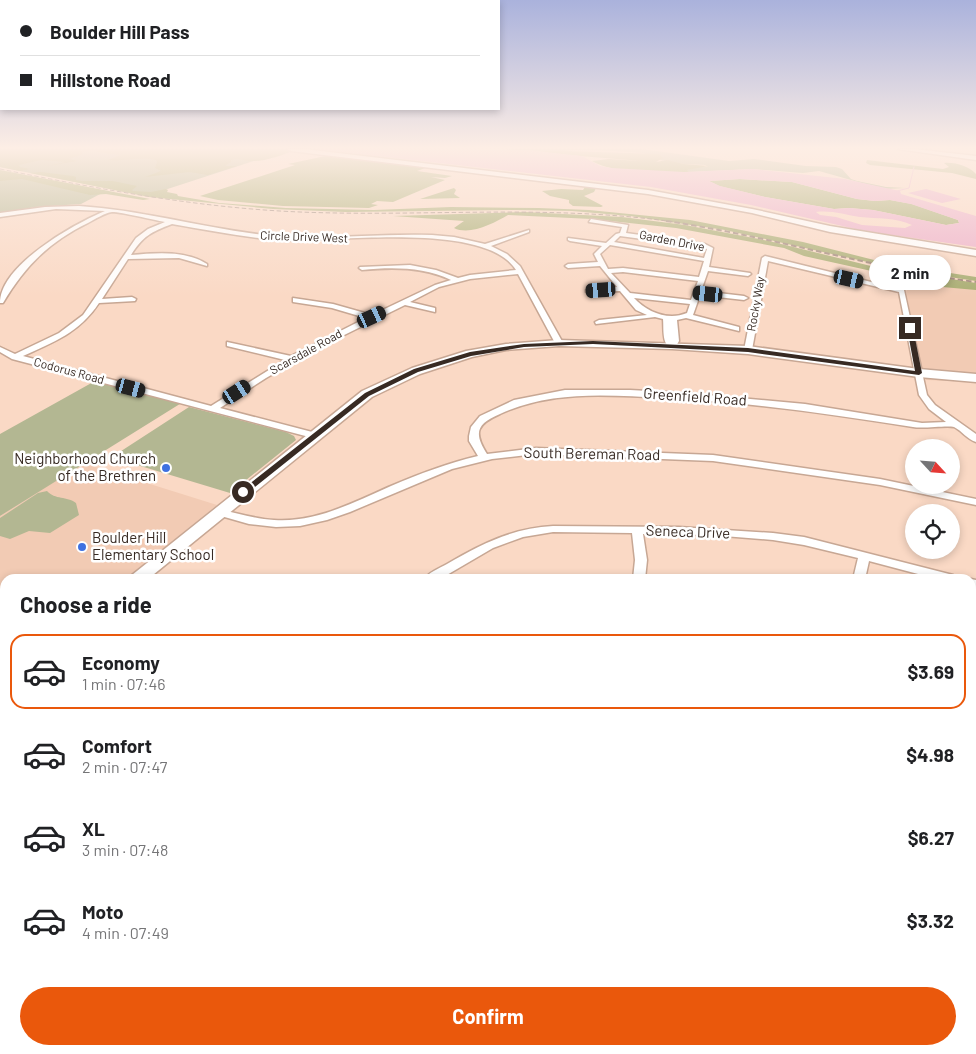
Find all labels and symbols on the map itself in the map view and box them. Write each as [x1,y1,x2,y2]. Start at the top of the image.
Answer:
street label: Circle Drive West [260,227,348,245]
street label: Garden Drive [638,227,706,253]
callout: 2 min [869,255,951,290]
car [832,268,865,290]
street label: Rocky Way [743,275,767,332]
car [585,281,616,299]
car [692,285,723,303]
car [355,304,388,330]
route end [899,317,921,339]
street label: Scarsdale Road [267,326,344,377]
street label: Codorus Road [32,354,106,386]
car [114,377,147,399]
car [220,378,253,406]
street label: Greenfield Road [643,383,747,409]
north arrow [905,439,960,494]
street label: South Bereman Road [524,443,660,463]
place label: Neighborhood Church of the Brethren [14,449,156,484]
marker: Neighborhood Church of the Brethren [160,462,172,474]
route start [232,481,254,503]
street label: Seneca Drive [645,521,731,541]
place label: Boulder Hill Elementary School [92,528,214,563]
marker: Boulder Hill Elementary School [76,541,88,553]

